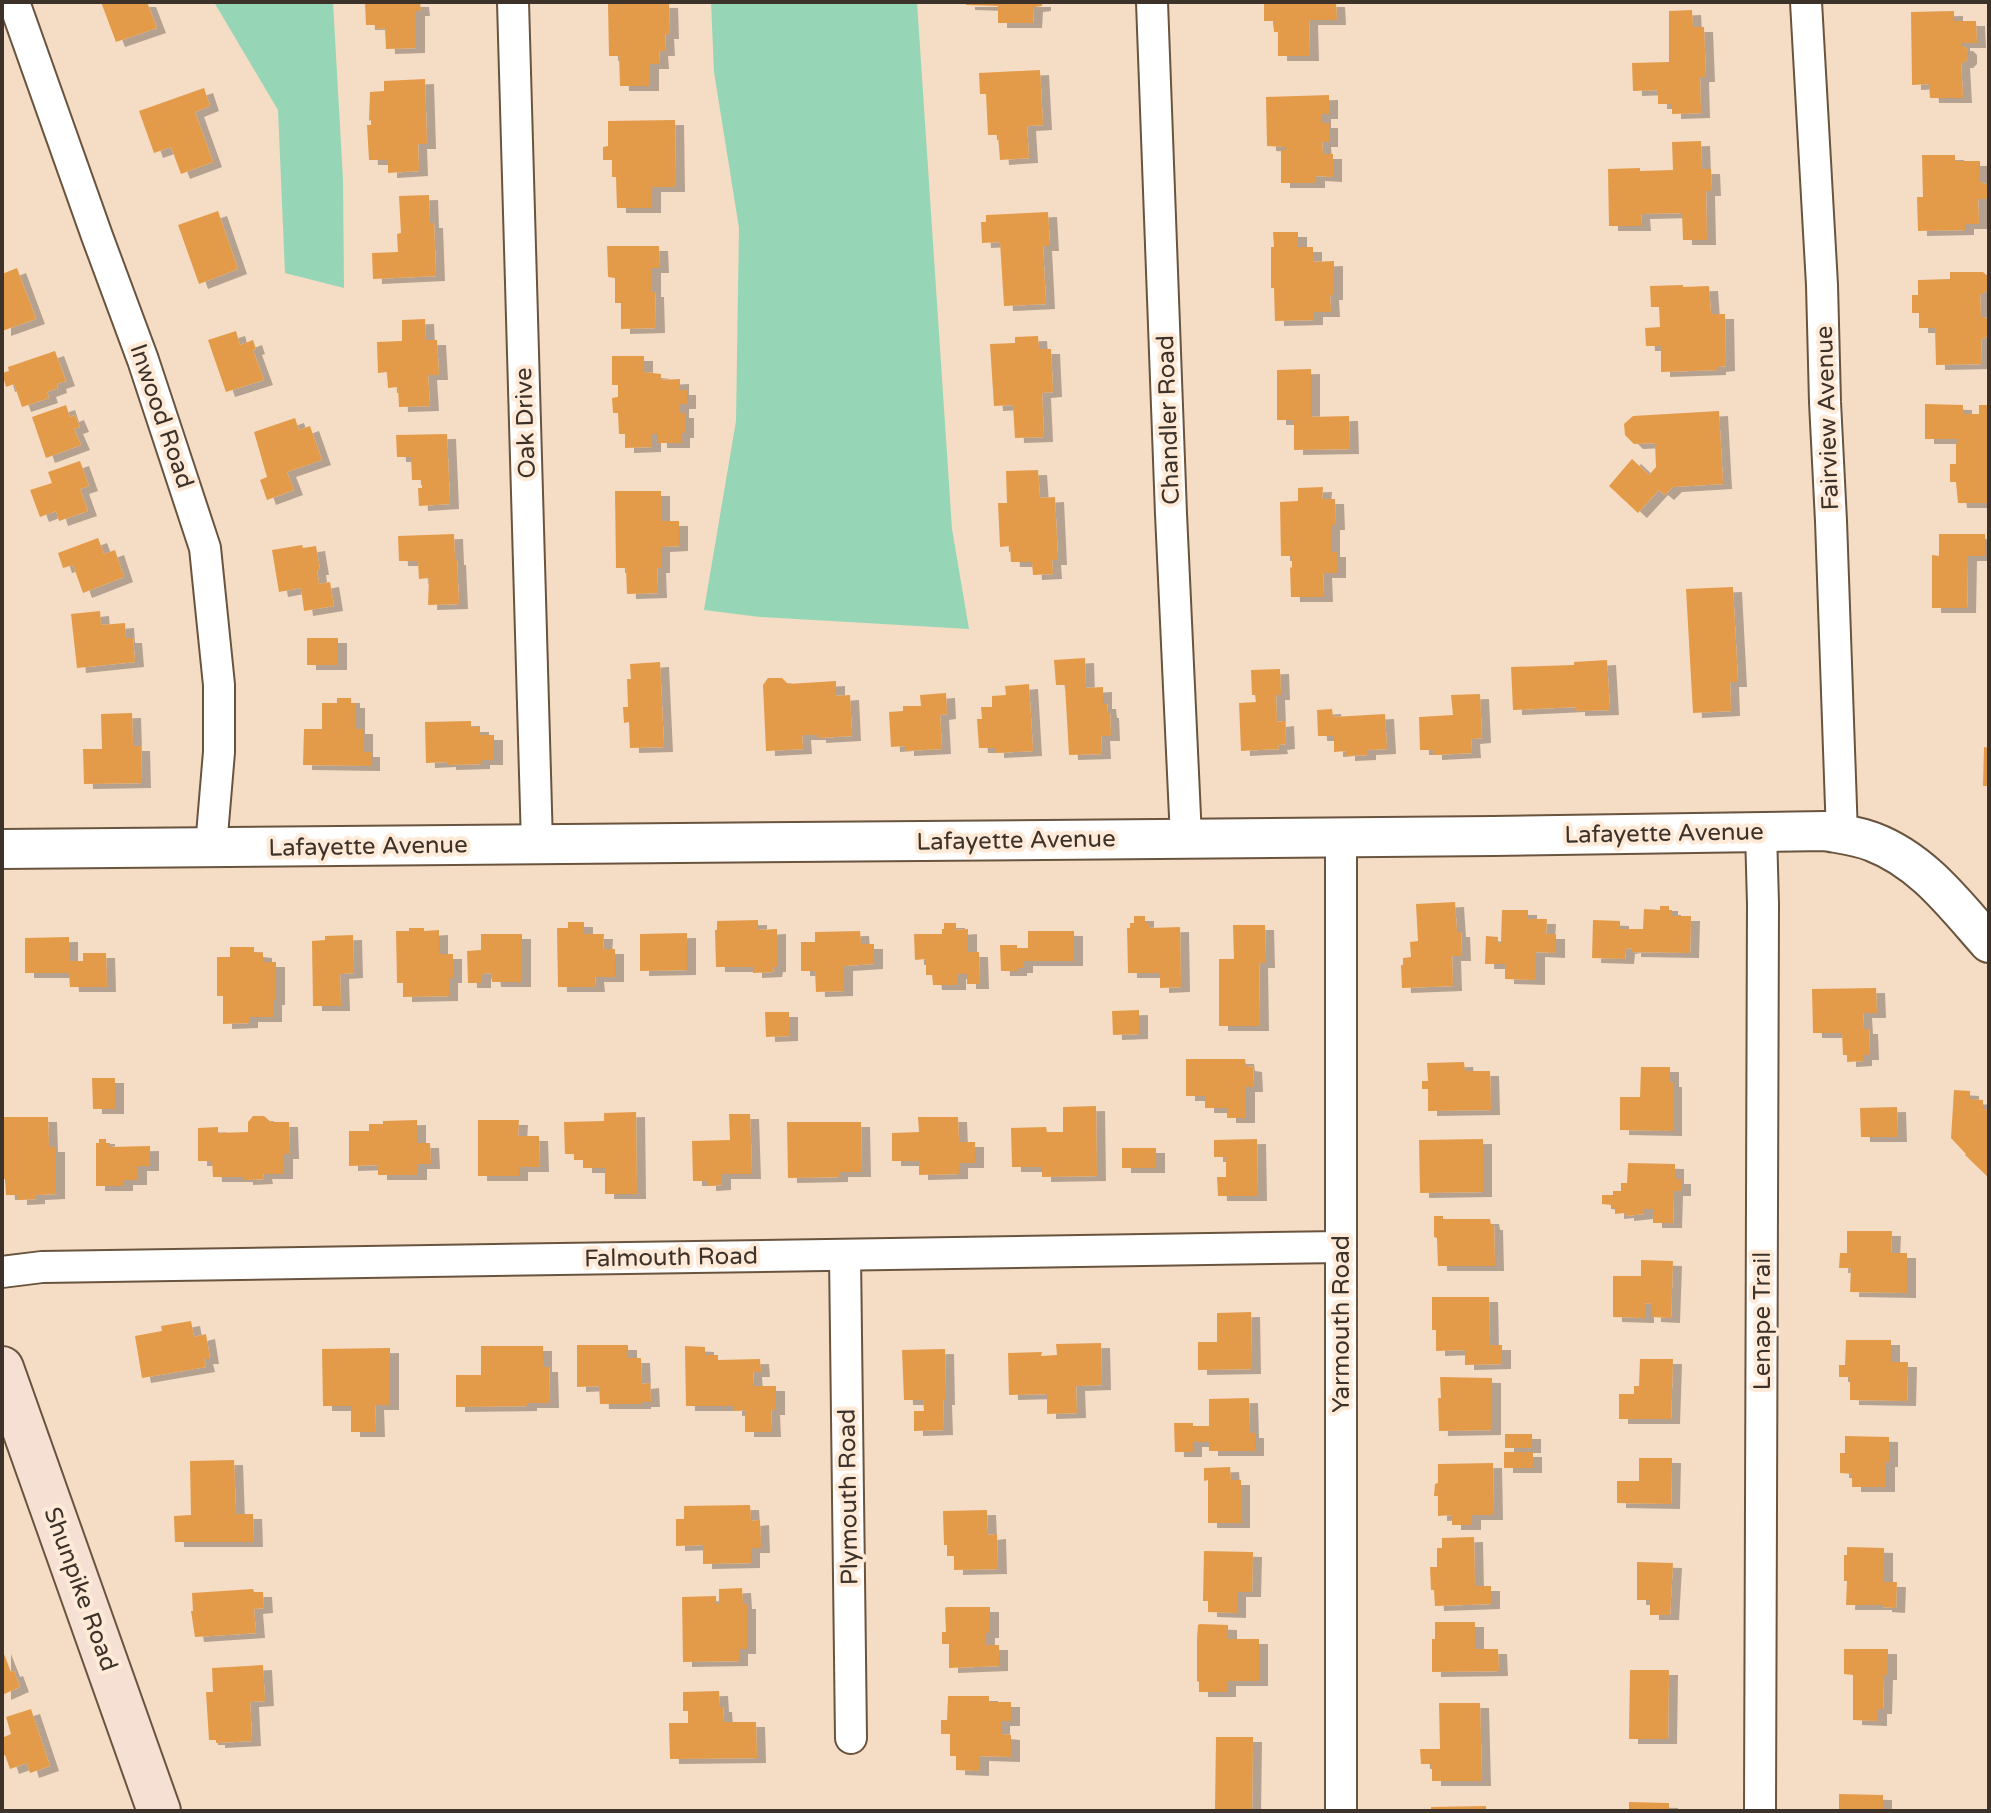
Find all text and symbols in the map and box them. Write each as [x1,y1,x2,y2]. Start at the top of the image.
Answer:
street label: Fairview Avenue [1810,325,1845,511]
street label: Chandler Road [1151,335,1186,505]
street label: Inwood Road [123,340,200,492]
street label: Oak Drive [509,367,542,479]
street label: Lafayette Avenue [1564,817,1764,850]
street label: Lafayette Avenue [916,824,1116,857]
street label: Lafayette Avenue [268,830,468,863]
street label: Yarmouth Road [1327,1235,1356,1413]
street label: Falmouth Road [584,1241,758,1274]
street label: Lenape Trail [1748,1252,1777,1390]
street label: Plymouth Road [832,1409,865,1585]
street label: Shunpike Road [37,1503,124,1675]

